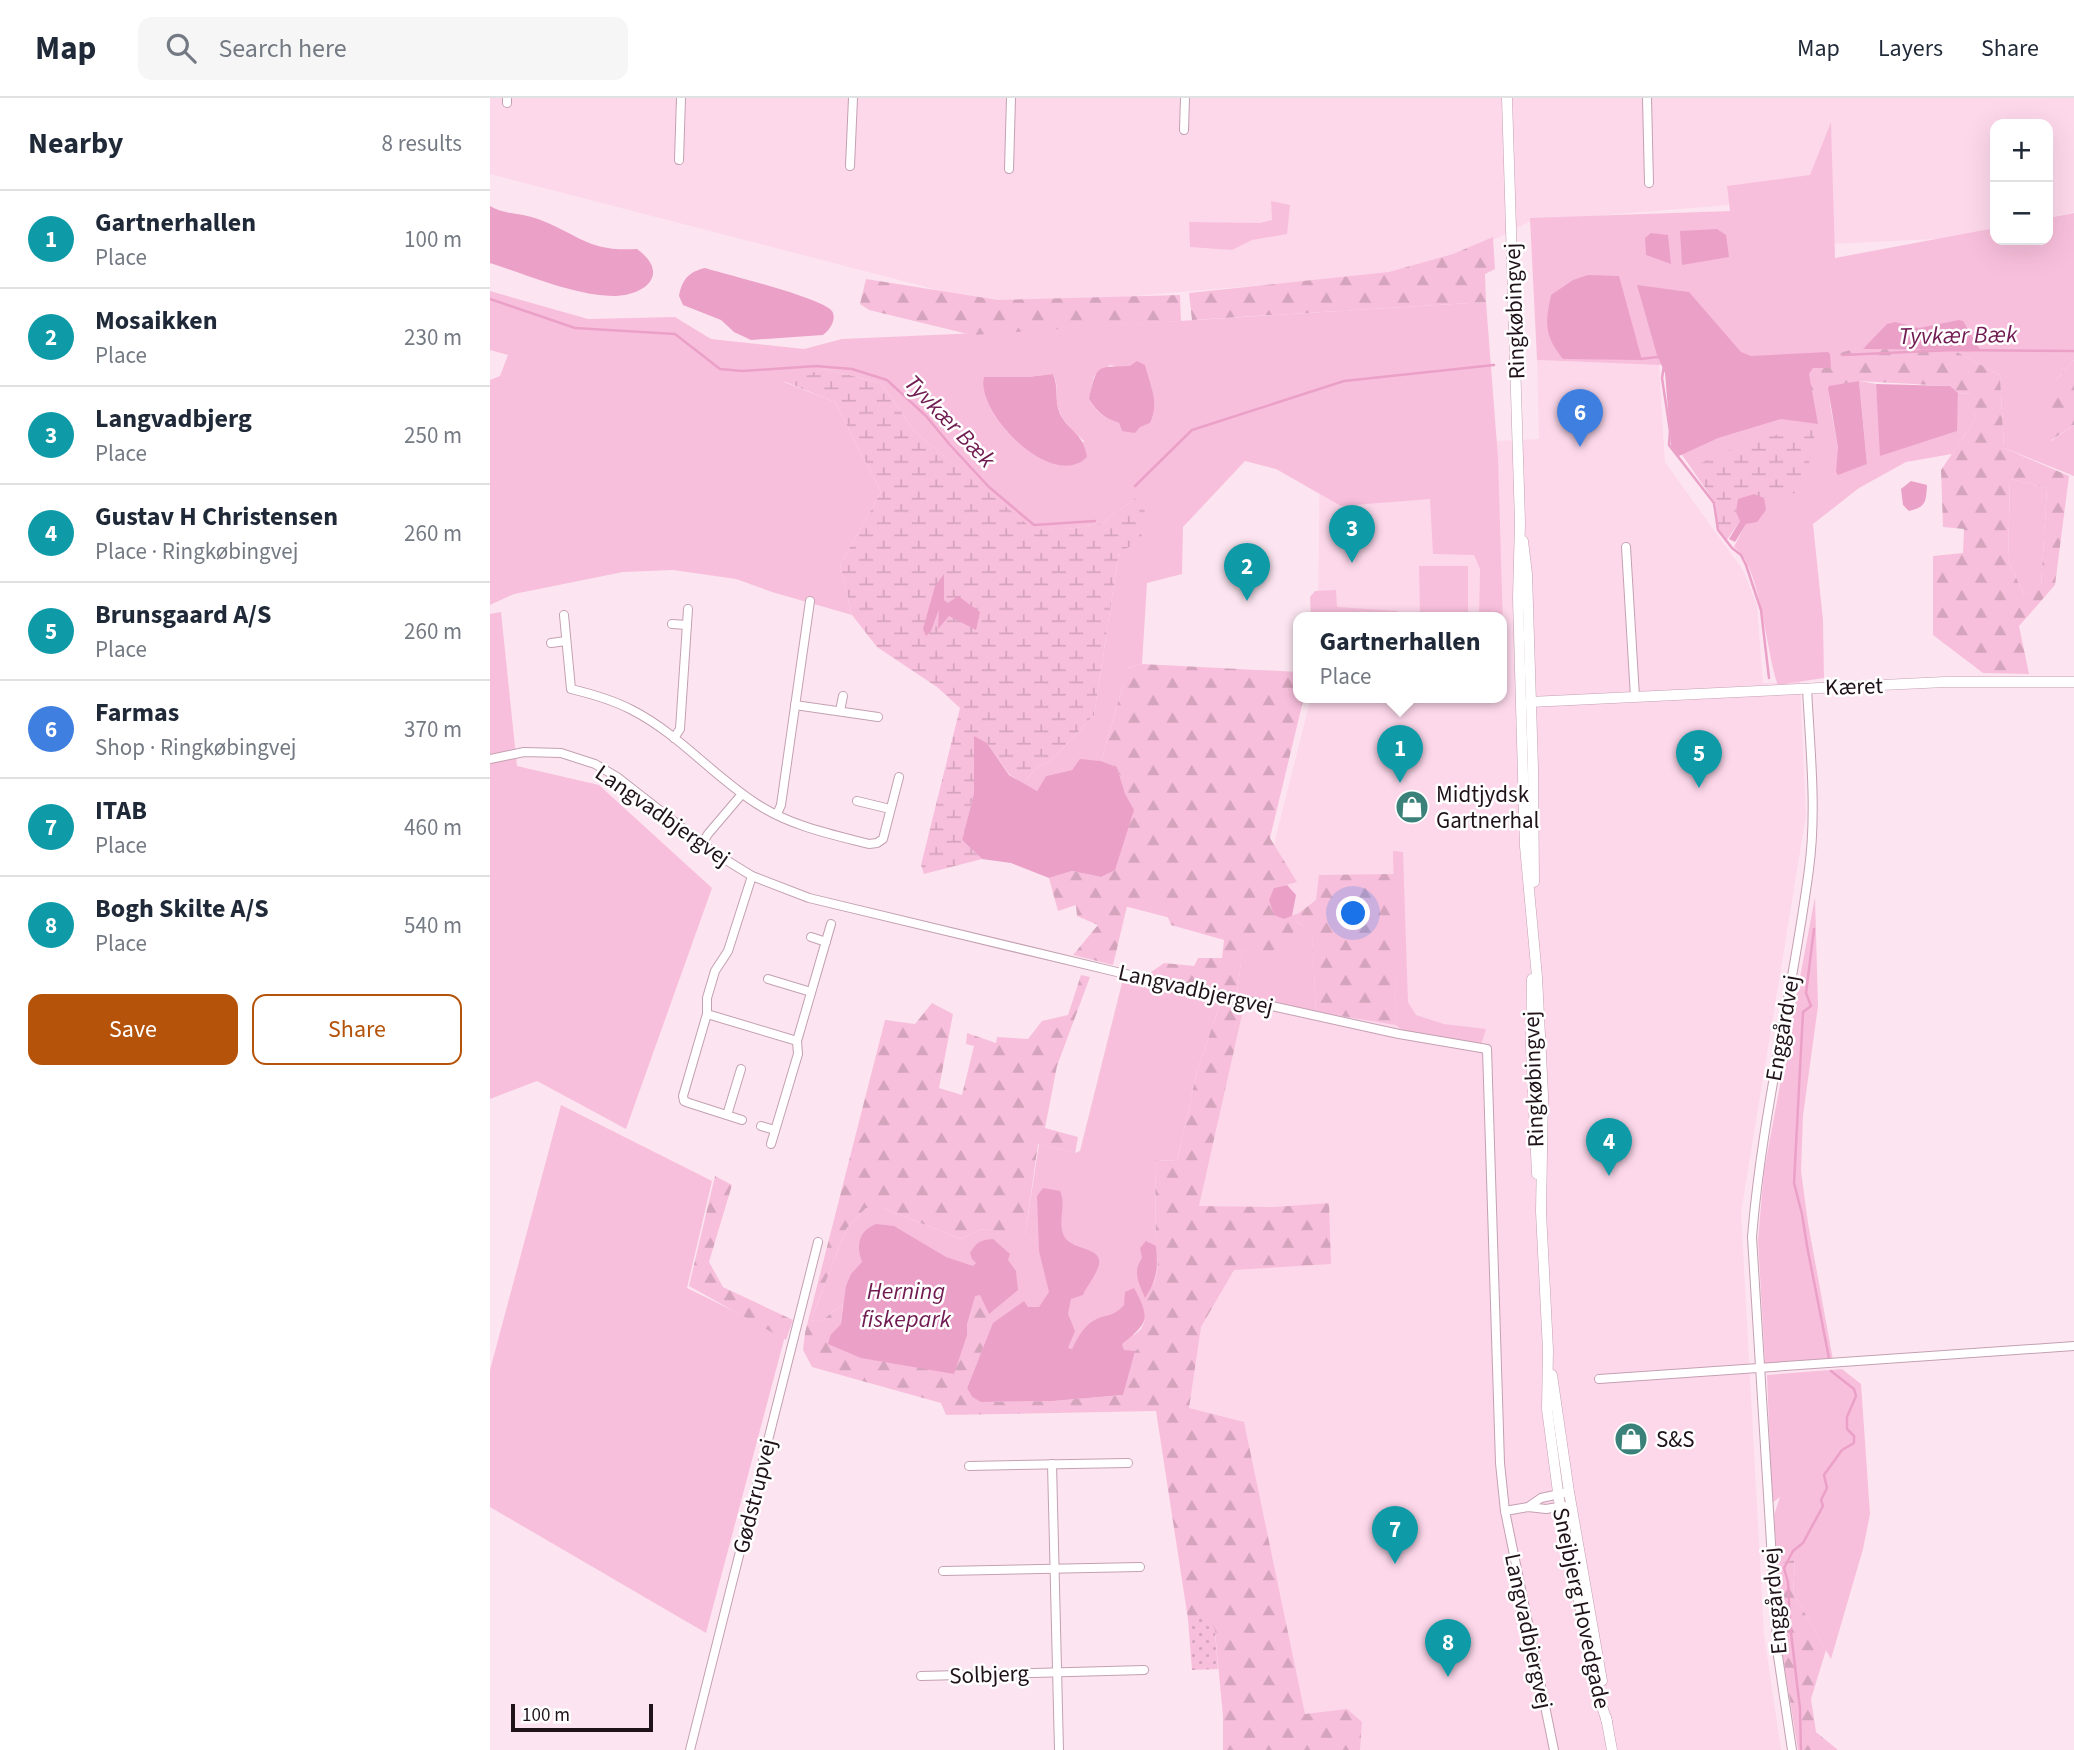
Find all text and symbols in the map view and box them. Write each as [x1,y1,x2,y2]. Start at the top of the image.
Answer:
search box [138,17,628,80]
text: Map [35,25,96,72]
icon: search [162,29,200,67]
text: Search here [218,30,347,67]
text: Map [1797,31,1840,66]
text: Layers [1878,31,1943,66]
text: Share [1981,31,2039,66]
map controls [1990,119,2053,245]
button: + [1990,119,2053,182]
text: Nearby [28,122,123,165]
text: 8 results [382,127,462,160]
button: − [1990,182,2053,245]
text: Gartnerhallen [95,204,256,241]
text: 1 [45,223,57,256]
text: 100 m [404,223,462,256]
text: Place [95,241,147,274]
street label: Ringkøbingvej [1496,242,1533,380]
text: Mosaikken [95,302,218,339]
water label: Tyvkær Bæk [1898,317,2018,354]
text: 2 [45,321,57,354]
text: 230 m [404,321,462,354]
text: Place [95,339,147,372]
water label: Tyvkær Bæk [896,367,1004,477]
pin: 6 [1557,389,1603,447]
text: Langvadbjerg [95,400,252,437]
text: 3 [45,419,57,452]
text: 250 m [404,419,462,452]
text: Place [95,437,147,470]
text: Gustav H Christensen [95,498,338,535]
pin: 3 [1329,505,1375,563]
text: 4 [45,517,57,550]
text: 260 m [404,517,462,550]
text: Place · Ringkøbingvej [95,535,298,568]
pin: 2 [1224,543,1270,601]
text: Brunsgaard A/S [95,596,271,633]
popup [1293,612,1507,703]
text: 5 [45,615,57,648]
text: 260 m [404,615,462,648]
text: Gartnerhallen [1319,623,1481,660]
text: Place [95,633,147,666]
text: Place [1319,660,1371,693]
street label: Kæret [1824,669,1884,704]
text: Farmas [95,694,179,731]
text: 6 [45,713,57,746]
text: 370 m [404,713,462,746]
pin: 1 [1377,725,1423,783]
pin: 5 [1676,730,1722,788]
text: Shop · Ringkøbingvej [95,731,297,764]
street label: Langvadbjergvej [588,756,737,874]
place label: Midtjydsk Gartnerhal [1436,778,1539,837]
shop icon: Midtjydsk Gartnerhal [1393,788,1431,826]
text: ITAB [95,792,147,829]
text: 7 [45,811,57,844]
text: 460 m [404,811,462,844]
text: Place [95,829,147,862]
text: Bogh Skilte A/S [95,890,269,927]
your location [1336,896,1370,930]
text: 8 [45,909,57,942]
text: 540 m [404,909,462,942]
text: Place [95,927,147,960]
street label: Langvadbjergvej [1115,956,1277,1023]
street label: Enggårdvej [1757,972,1808,1084]
button: Save [28,994,238,1065]
button: Share [252,994,462,1065]
street label: Ringkøbingvej [1515,1010,1552,1148]
pin: 4 [1586,1118,1632,1176]
water label: Herning fiskepark [861,1274,952,1337]
shop icon: S&S [1612,1420,1650,1458]
place label: S&S [1656,1423,1695,1456]
street label: Gødstrupvej [724,1435,785,1557]
street label: Snejbjerg Hovedgade [1544,1504,1619,1712]
pin: 7 [1372,1506,1418,1564]
street label: Enggårdvej [1753,1546,1796,1656]
street label: Langvadbjergvej [1496,1550,1561,1712]
pin: 8 [1425,1619,1471,1677]
street label: Solbjerg [949,1657,1030,1692]
scale bar [511,1701,653,1733]
text: 100 m [522,1702,570,1729]

